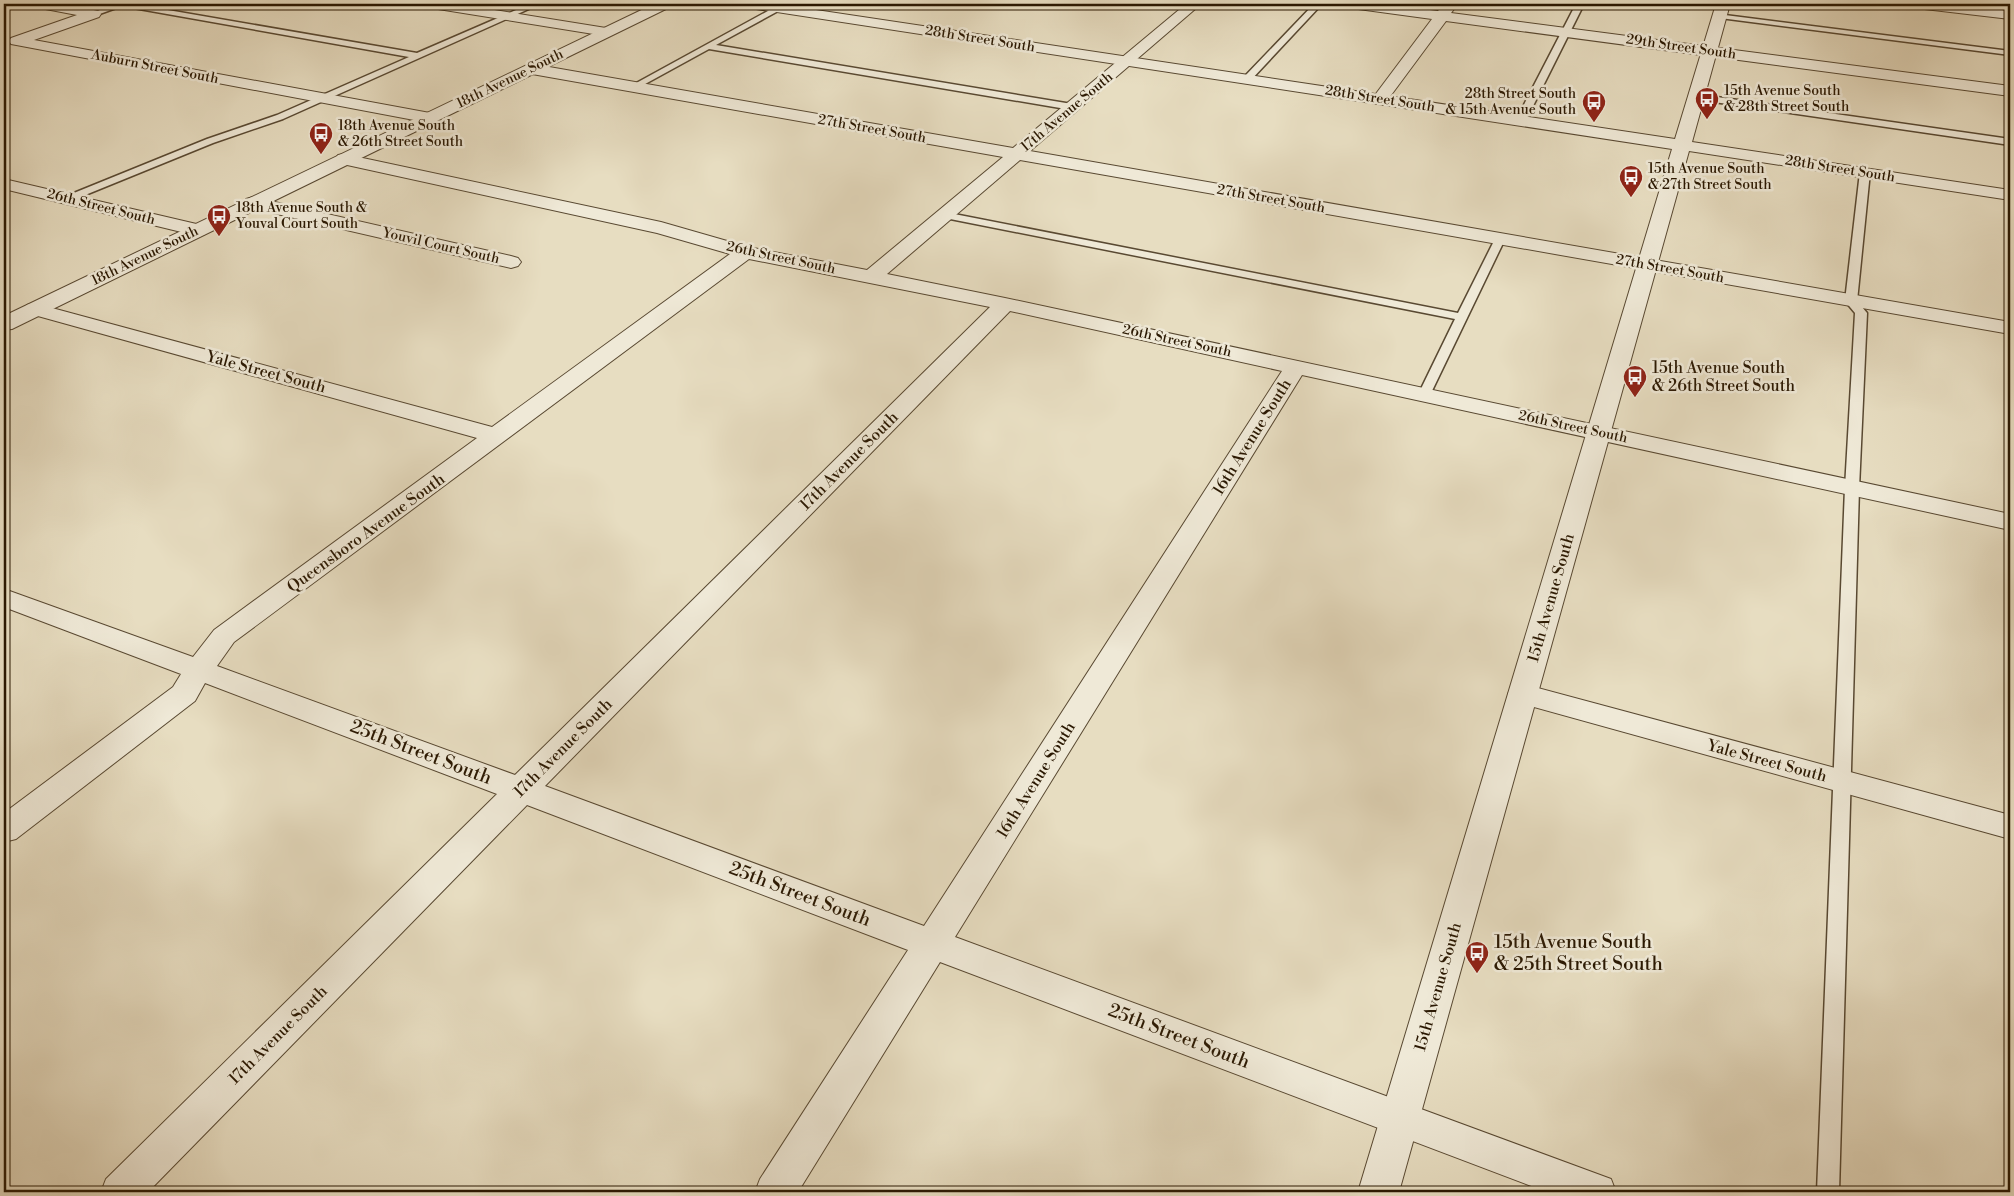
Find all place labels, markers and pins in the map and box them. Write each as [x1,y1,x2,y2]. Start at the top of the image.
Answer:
place label: 15th Avenue South & 28th Street South [1724,82,1850,116]
place label: 28th Street South & 15th Avenue South [1445,85,1577,119]
bus stop icon: 15th Avenue South & 28th Street South [1694,86,1720,120]
bus stop icon: 28th Street South & 15th Avenue South [1581,89,1607,123]
place label: 18th Avenue South & 26th Street South [338,117,464,151]
bus stop icon: 18th Avenue South & 26th Street South [308,121,334,155]
place label: 15th Avenue South & 27th Street South [1648,160,1772,194]
bus stop icon: 15th Avenue South & 27th Street South [1618,164,1644,198]
place label: 18th Avenue South & Youval Court South [235,199,368,233]
bus stop icon: 18th Avenue South & Youval Court South [206,203,232,237]
place label: 15th Avenue South & 26th Street South [1652,358,1796,396]
bus stop icon: 15th Avenue South & 26th Street South [1622,364,1648,398]
place label: 15th Avenue South & 25th Street South [1494,930,1663,976]
bus stop icon: 15th Avenue South & 25th Street South [1464,940,1490,974]

